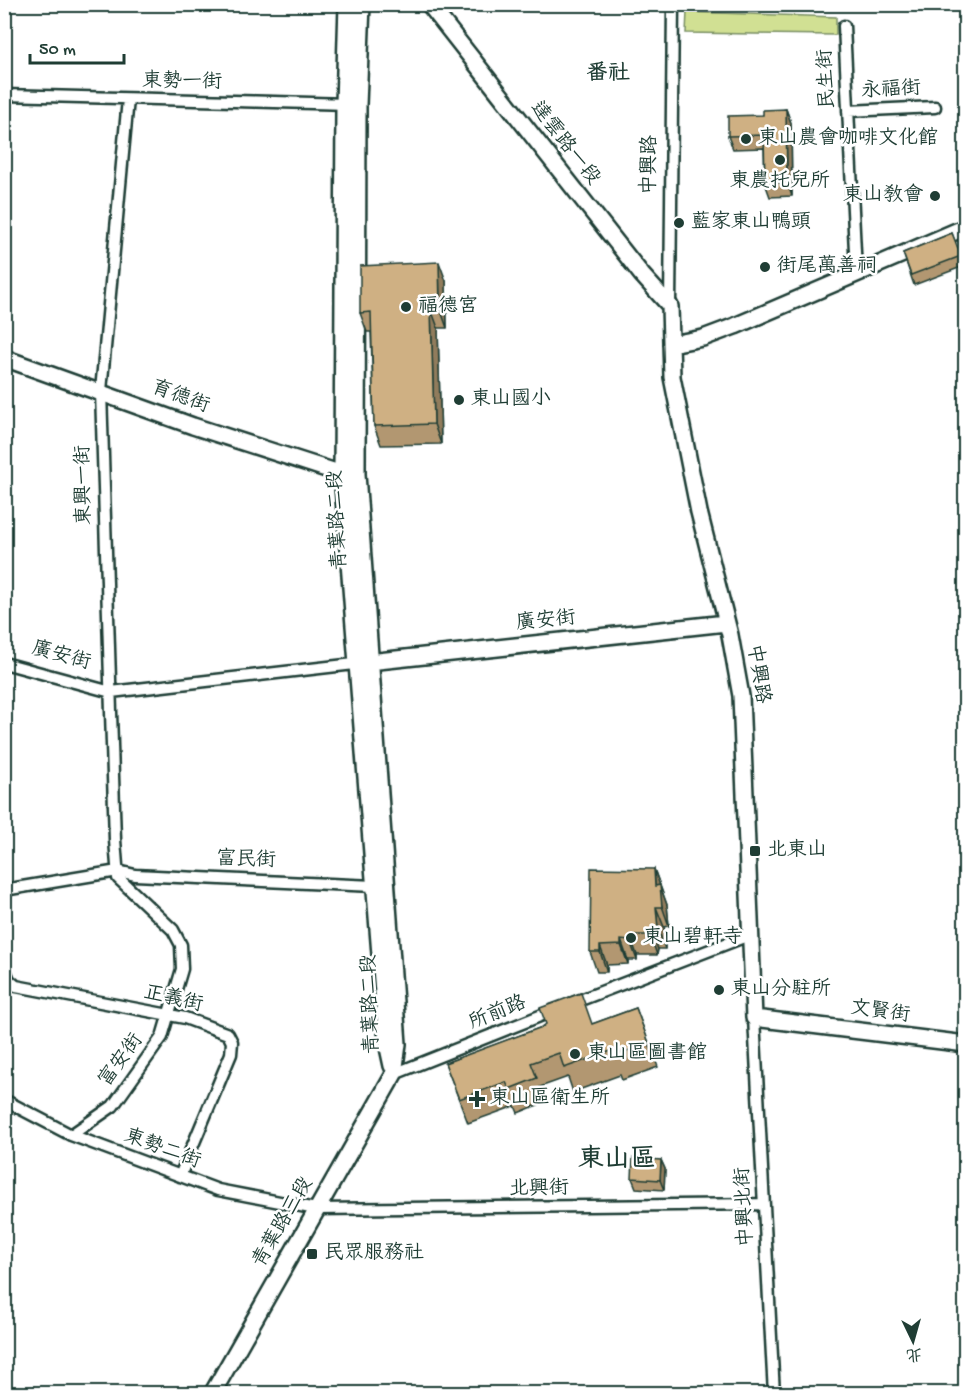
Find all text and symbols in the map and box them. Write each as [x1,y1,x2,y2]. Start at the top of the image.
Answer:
scale bar [30,27,124,65]
text: 50 m [39,40,76,61]
street label: 民生街 [814,48,841,110]
district label: 番社 [586,61,630,88]
street label: 東勢一街 [142,69,222,95]
street label: 永福街 [860,77,922,104]
street label: 達雲路一段 [524,96,605,190]
place label: 東山農會咖啡文化館 [758,126,938,151]
marker: 東山農會咖啡文化館 [739,132,753,146]
street label: 中興路 [637,134,663,195]
marker: 東農托兒所 [773,153,787,167]
place label: 東農托兒所 [730,169,830,194]
place label: 東山教會 [843,183,924,208]
marker: 東山教會 [928,189,942,203]
place label: 藍家東山鴨頭 [691,210,811,235]
marker: 藍家東山鴨頭 [672,216,686,230]
place label: 街尾萬善祠 [777,254,877,279]
marker: 街尾萬善祠 [758,260,772,274]
place label: 福德宮 [418,294,478,319]
marker: 福德宮 [399,300,413,314]
street label: 育德街 [148,375,213,419]
place label: 東山國小 [471,387,551,412]
marker: 東山國小 [452,393,466,407]
street label: 東興一街 [71,445,97,525]
street label: 青葉路二段 [323,469,353,571]
street label: 廣安街 [515,605,577,637]
street label: 廣安街 [29,636,93,676]
street label: 中興路 [741,642,775,706]
place label: 北東山 [767,838,827,863]
marker: 北東山 [748,844,762,858]
street label: 富民街 [216,846,276,874]
place label: 東山碧軒寺 [643,925,743,950]
marker: 東山碧軒寺 [624,931,638,945]
street label: 青葉路二段 [357,954,385,1054]
place label: 東山分駐所 [731,977,831,1002]
street label: 正義街 [141,980,205,1018]
marker: 東山分駐所 [712,983,726,997]
street label: 所前路 [465,990,531,1036]
street label: 文賢街 [849,996,911,1029]
street label: 富安街 [93,1029,149,1092]
place label: 東山區圖書館 [587,1041,707,1066]
marker: 東山區圖書館 [568,1047,582,1061]
place label: 東山區衛生所 [490,1086,610,1111]
marker: 東山區衛生所 [468,1090,486,1108]
street label: 東勢二街 [120,1124,204,1174]
district label: 東山區 [578,1144,656,1177]
street label: 中興北街 [730,1166,760,1248]
street label: 青葉路三段 [247,1173,319,1272]
street label: 北興街 [509,1177,569,1202]
place label: 民眾服務社 [324,1241,424,1266]
marker: 民眾服務社 [305,1247,319,1261]
north arrow [883,1311,943,1371]
text: 北 [905,1342,923,1364]

